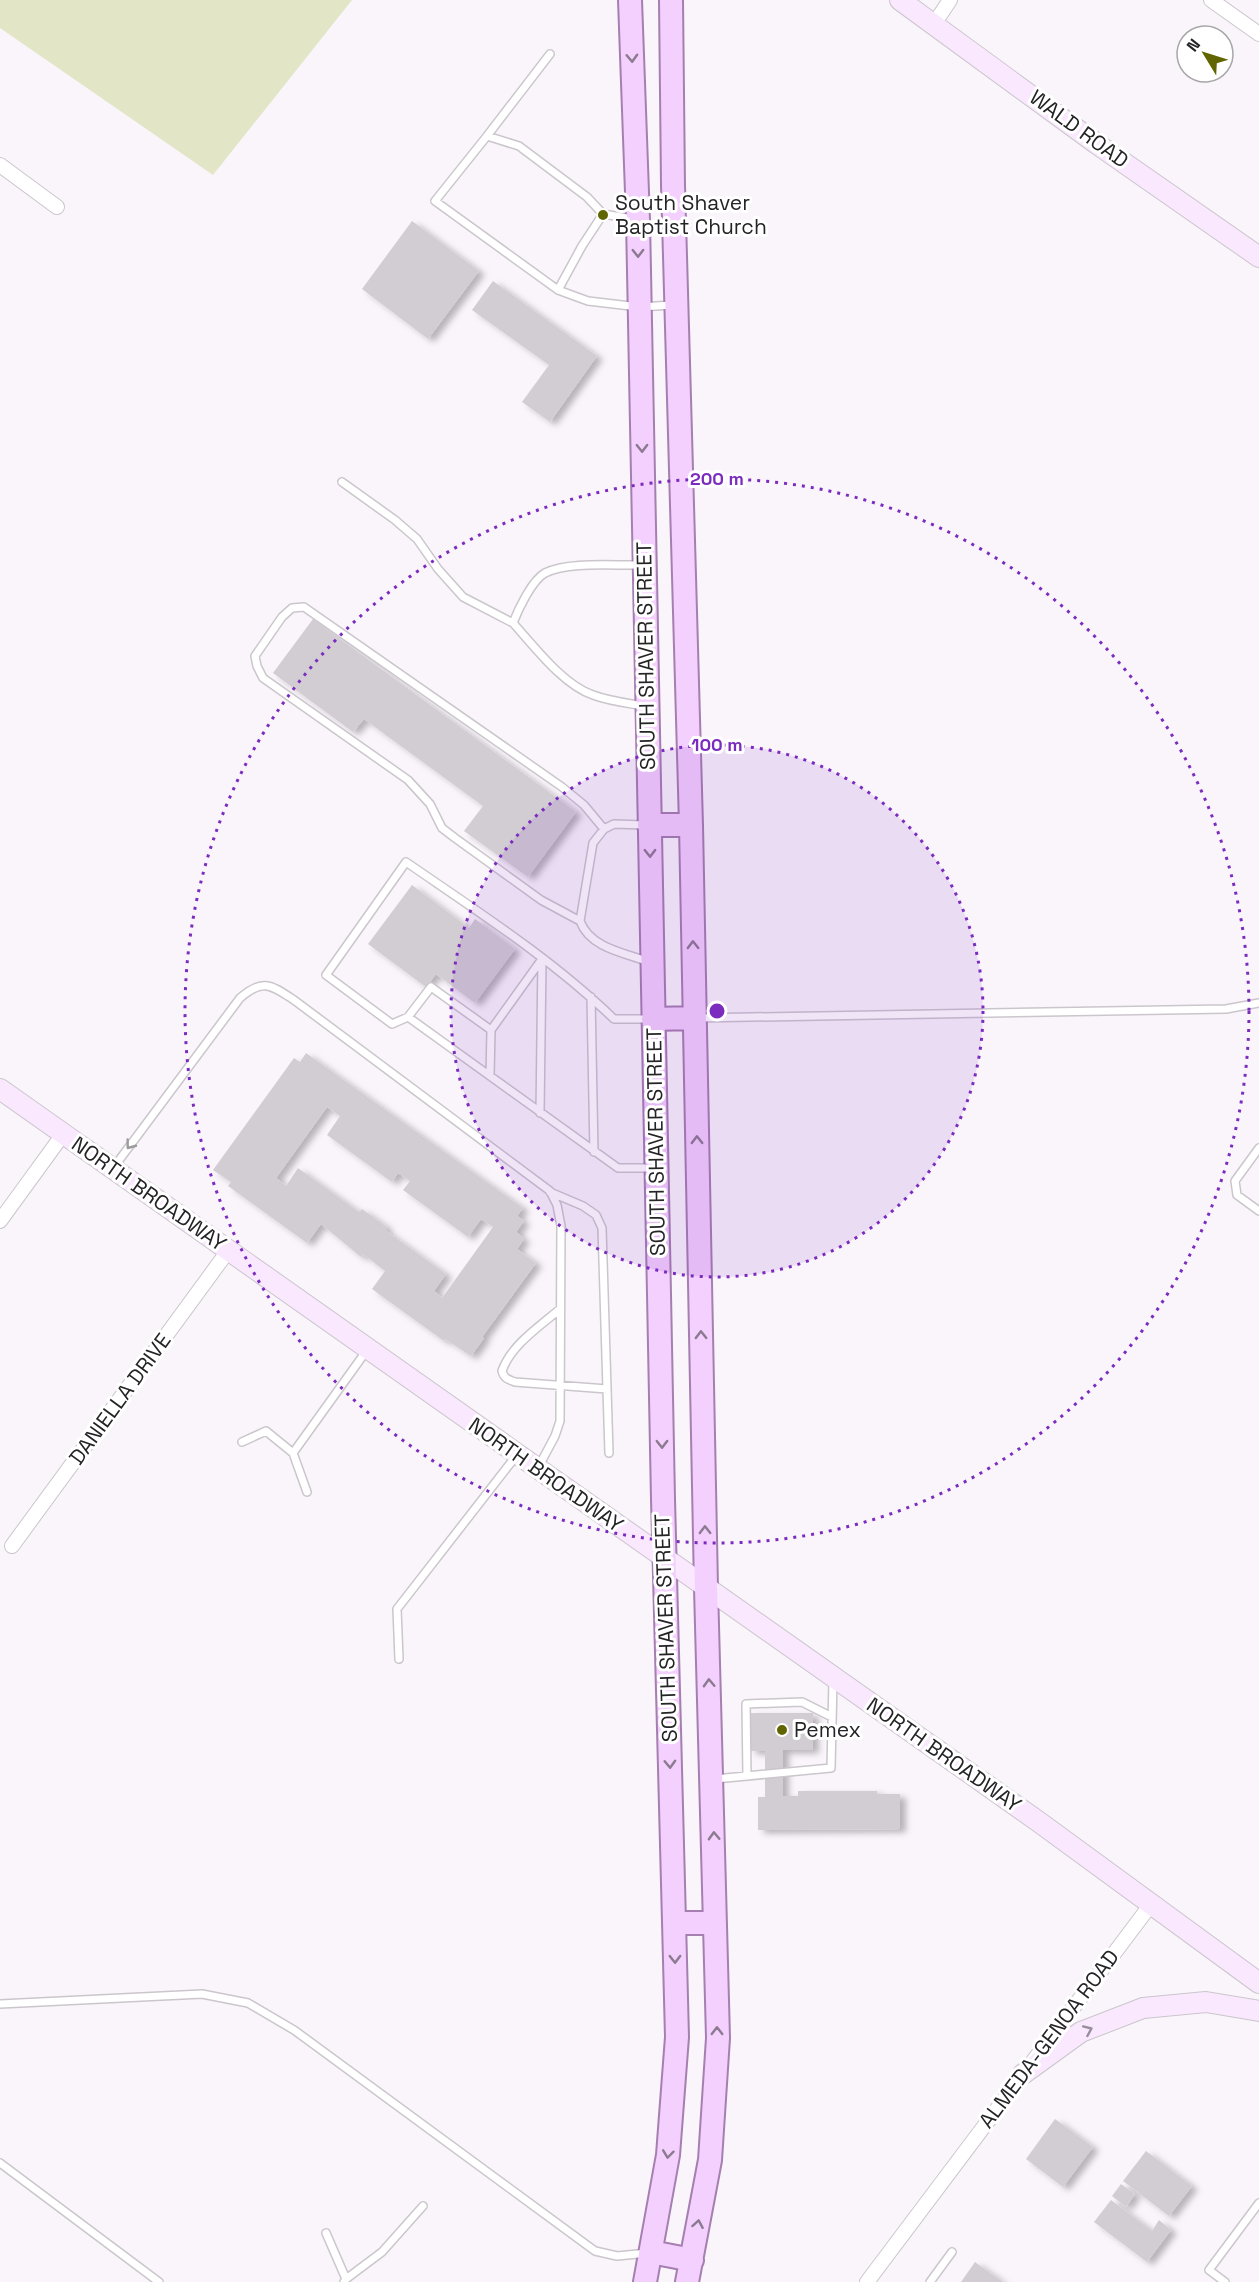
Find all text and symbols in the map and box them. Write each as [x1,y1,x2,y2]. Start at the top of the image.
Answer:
north arrow [1175,24,1235,84]
text: N [1182,34,1205,56]
one-way arrow [626,54,638,63]
street label: WALD ROAD [1024,84,1134,174]
place label: South Shaver Baptist Church [615,189,767,240]
marker: South Shaver Baptist Church [596,208,610,222]
one-way arrow [632,249,645,258]
one-way arrow [636,444,648,453]
text: 200 m [690,467,744,490]
street label: SOUTH SHAVER STREET [630,542,661,770]
text: 100 m [691,733,743,756]
one-way arrow [644,849,656,858]
one-way arrow [687,941,699,950]
centre of rings [707,1001,727,1021]
street label: SOUTH SHAVER STREET [640,1028,671,1256]
street label: NORTH BROADWAY [67,1130,232,1257]
one-way arrow [691,1136,703,1145]
one-way arrow [126,1138,137,1149]
street label: DANIELLA DRIVE [63,1328,176,1470]
one-way arrow [695,1330,707,1339]
street label: NORTH BROADWAY [464,1411,629,1538]
one-way arrow [656,1440,668,1449]
street label: SOUTH SHAVER STREET [648,1513,683,1743]
one-way arrow [699,1525,711,1534]
one-way arrow [703,1678,715,1687]
street label: NORTH BROADWAY [862,1691,1027,1818]
place label: Pemex [794,1716,861,1743]
marker: Pemex [775,1723,789,1737]
one-way arrow [664,1760,677,1769]
one-way arrow [707,1831,720,1840]
street label: ALMEDA-GENOA ROAD [973,1944,1125,2133]
one-way arrow [669,1955,681,1964]
one-way arrow [1082,2025,1093,2037]
one-way arrow [711,2026,723,2035]
one-way arrow [662,2149,675,2159]
one-way arrow [691,2220,704,2230]

